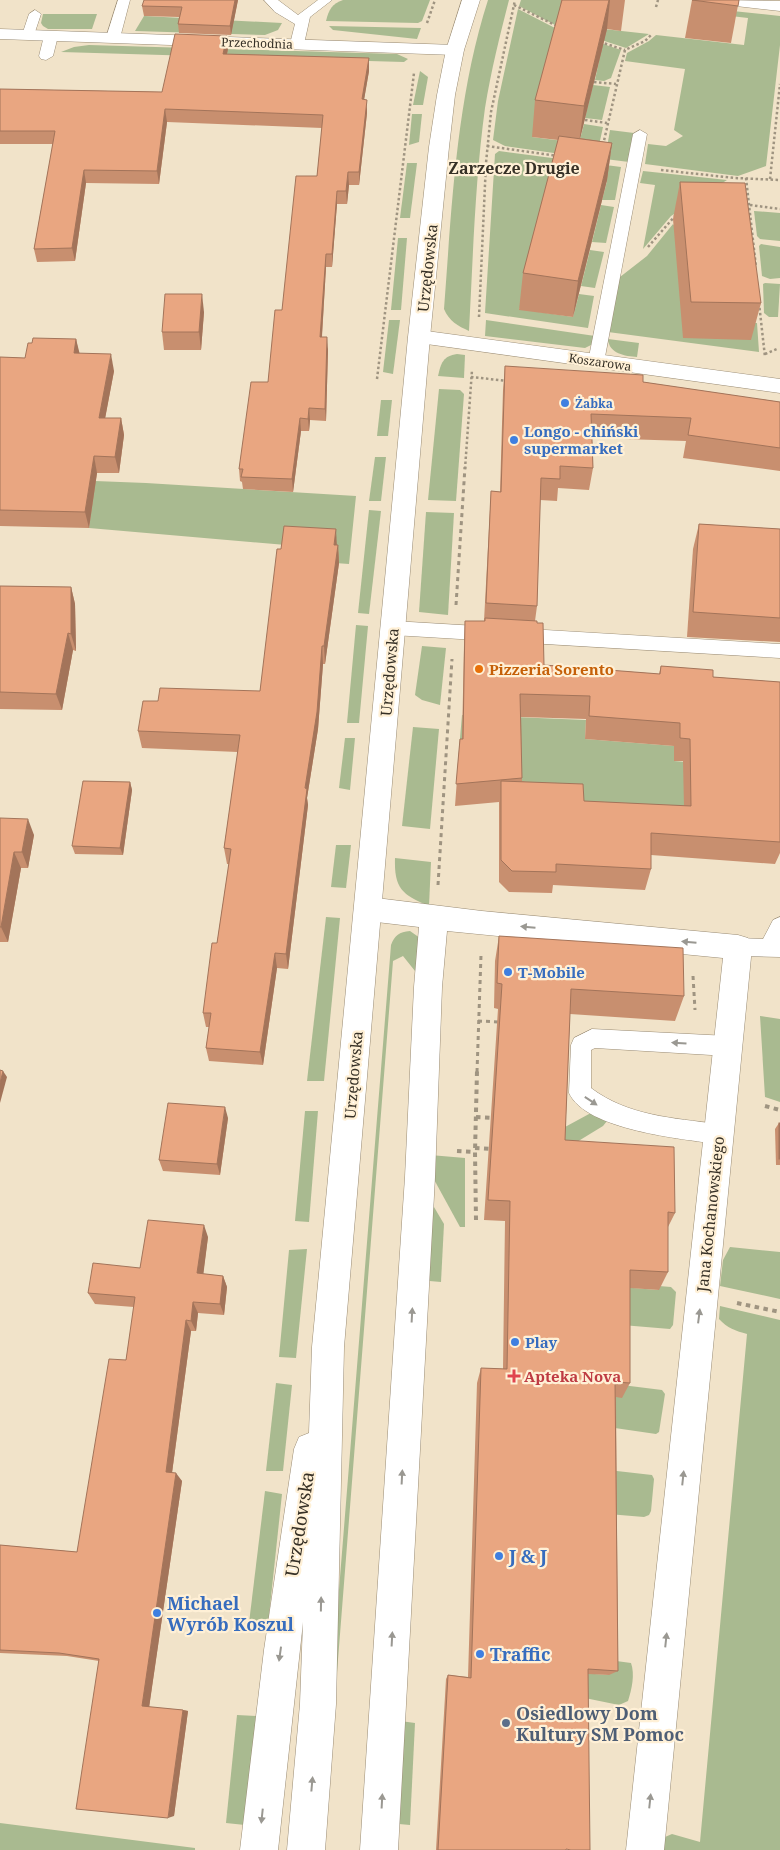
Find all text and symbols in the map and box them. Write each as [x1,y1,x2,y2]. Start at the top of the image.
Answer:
street label: Przechodnia [221,33,293,53]
district label: Zarzecze Drugie [448,157,580,179]
street label: Urzędowska [412,223,442,313]
street label: Koszarowa [568,349,633,375]
place label: Żabka [575,395,613,412]
marker: Żabka [559,397,571,409]
place label: Longo - chiński supermarket [524,421,639,458]
marker: Longo - chiński supermarket [508,434,520,446]
street label: Urzędowska [375,627,403,717]
place label: Pizzeria Sorento [489,659,614,679]
marker: Pizzeria Sorento [473,663,485,675]
one-way arrow [519,923,535,931]
one-way arrow [681,938,697,946]
place label: T-Mobile [518,962,585,982]
marker: T-Mobile [502,966,514,978]
street label: Urzędowska [339,1030,367,1120]
one-way arrow [671,1039,687,1047]
one-way arrow [584,1096,598,1106]
street label: Jana Kochanowskiego [692,1135,728,1294]
one-way arrow [408,1306,416,1322]
one-way arrow [696,1308,704,1324]
place label: Play [525,1332,558,1352]
marker: Play [509,1336,521,1348]
place label: Apteka Nova [524,1366,621,1386]
marker: Apteka Nova [508,1370,520,1382]
one-way arrow [398,1469,406,1485]
street label: Urzędowska [279,1470,319,1578]
one-way arrow [679,1470,687,1486]
place label: J & J [508,1544,547,1568]
marker: J & J [493,1550,505,1562]
place label: Michael Wyrób Koszul [167,1591,295,1636]
one-way arrow [317,1596,325,1612]
marker: Michael Wyrób Koszul [151,1607,163,1619]
one-way arrow [389,1631,397,1647]
one-way arrow [663,1632,671,1648]
place label: Traffic [490,1642,550,1666]
one-way arrow [276,1647,284,1663]
marker: Traffic [474,1648,486,1660]
place label: Osiedlowy Dom Kultury SM Pomoc [516,1701,684,1746]
marker: Osiedlowy Dom Kultury SM Pomoc [500,1717,512,1729]
one-way arrow [308,1776,316,1792]
one-way arrow [379,1793,387,1809]
one-way arrow [646,1793,654,1809]
one-way arrow [258,1808,266,1824]

